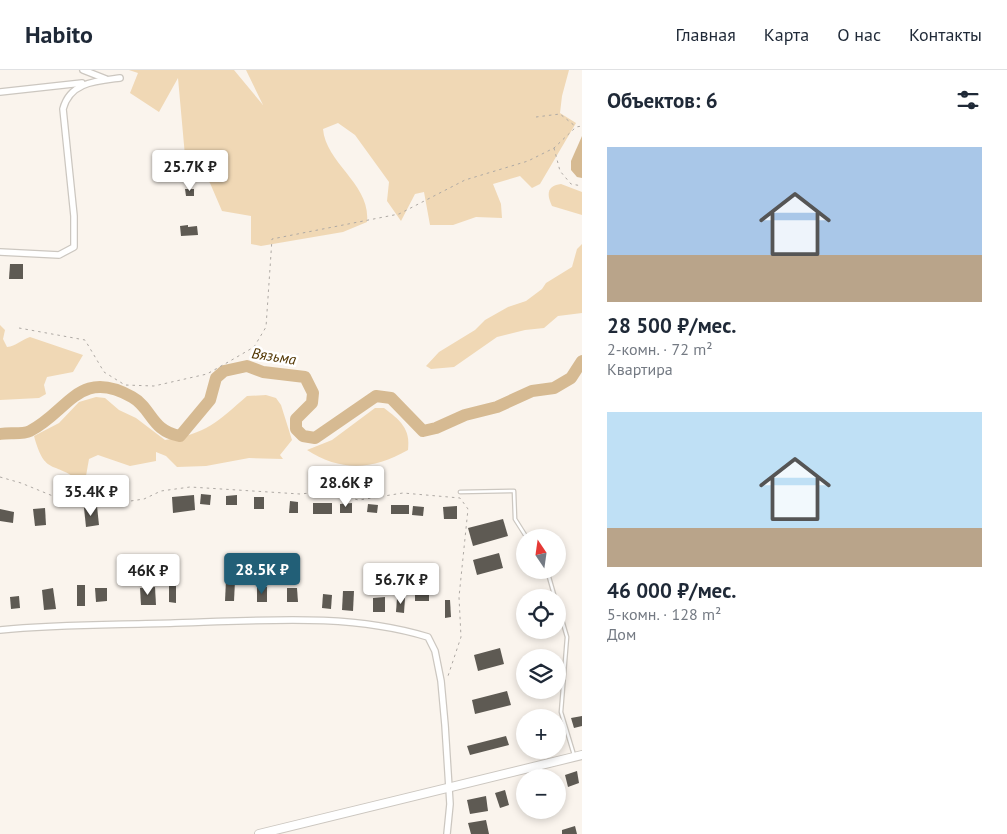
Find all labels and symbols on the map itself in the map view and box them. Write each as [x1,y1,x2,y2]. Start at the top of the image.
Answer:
pin: 25.7K ₽ [144,150,236,192]
water label: Вязьма [250,343,298,369]
pin: 28.6K ₽ [300,466,392,508]
pin: 35.4K ₽ [45,474,137,517]
north arrow [516,529,566,579]
pin: 28.5K ₽ [216,552,308,595]
pin: 46K ₽ [113,554,183,596]
pin: 56.7K ₽ [355,562,447,605]

